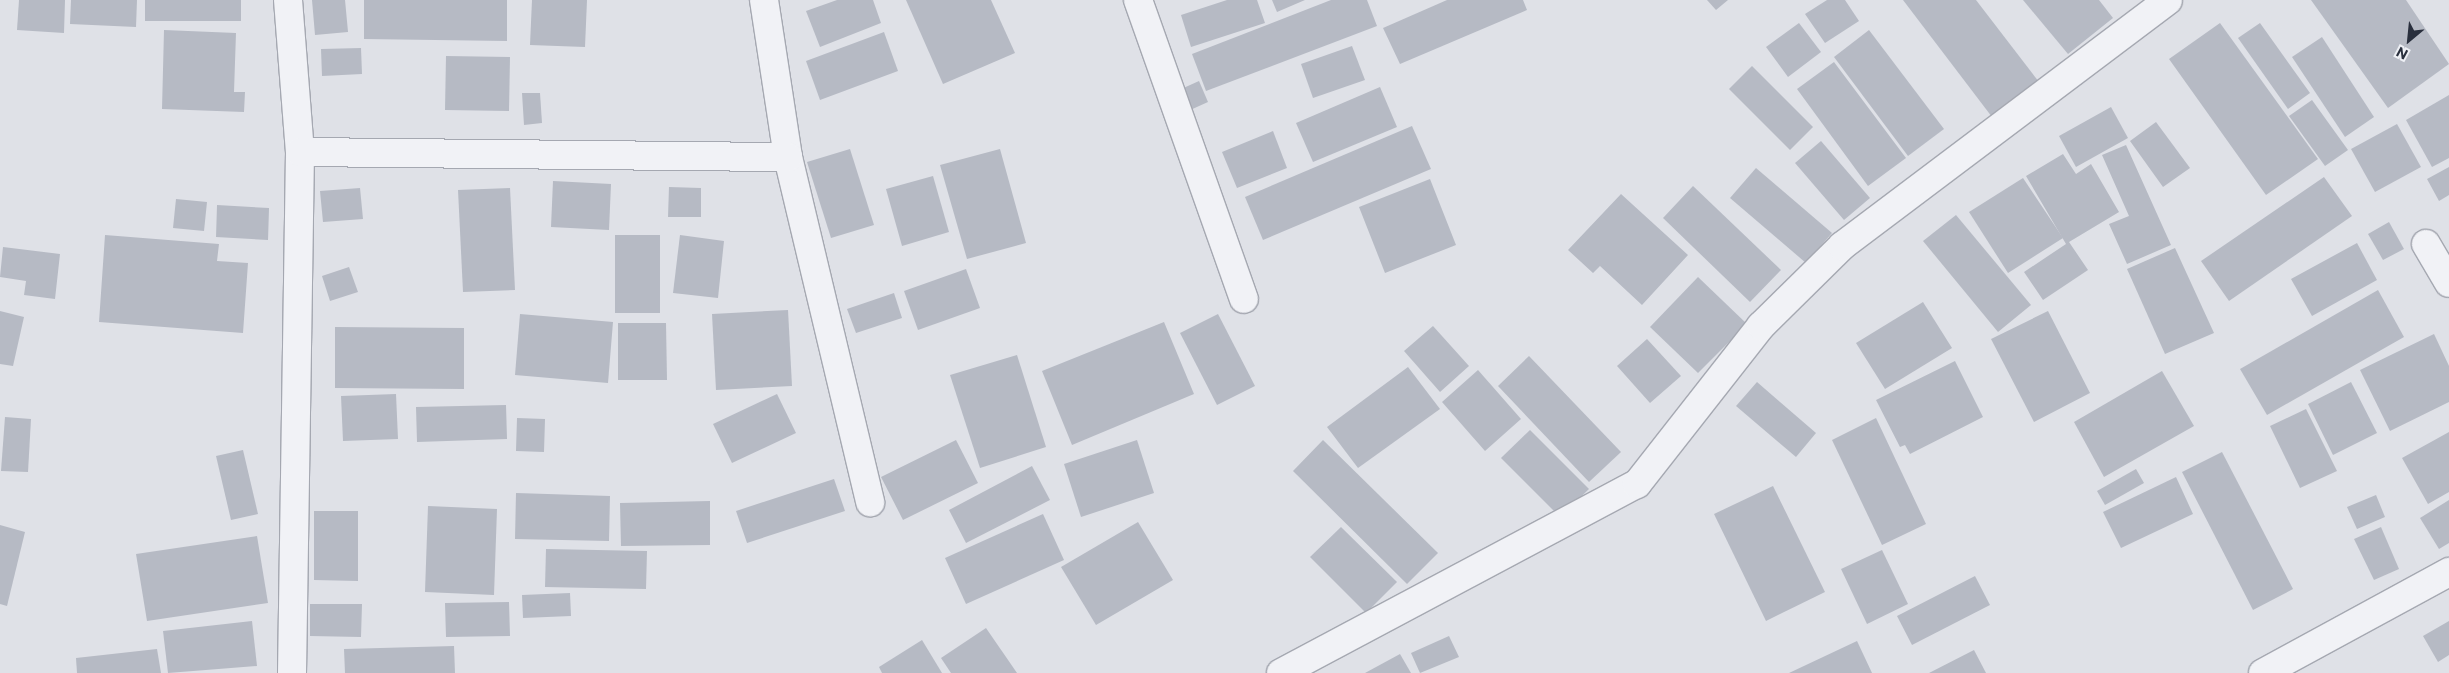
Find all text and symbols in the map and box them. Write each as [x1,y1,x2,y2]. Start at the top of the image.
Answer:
north arrow [2384,15,2434,65]
text: N [2393,44,2410,64]

